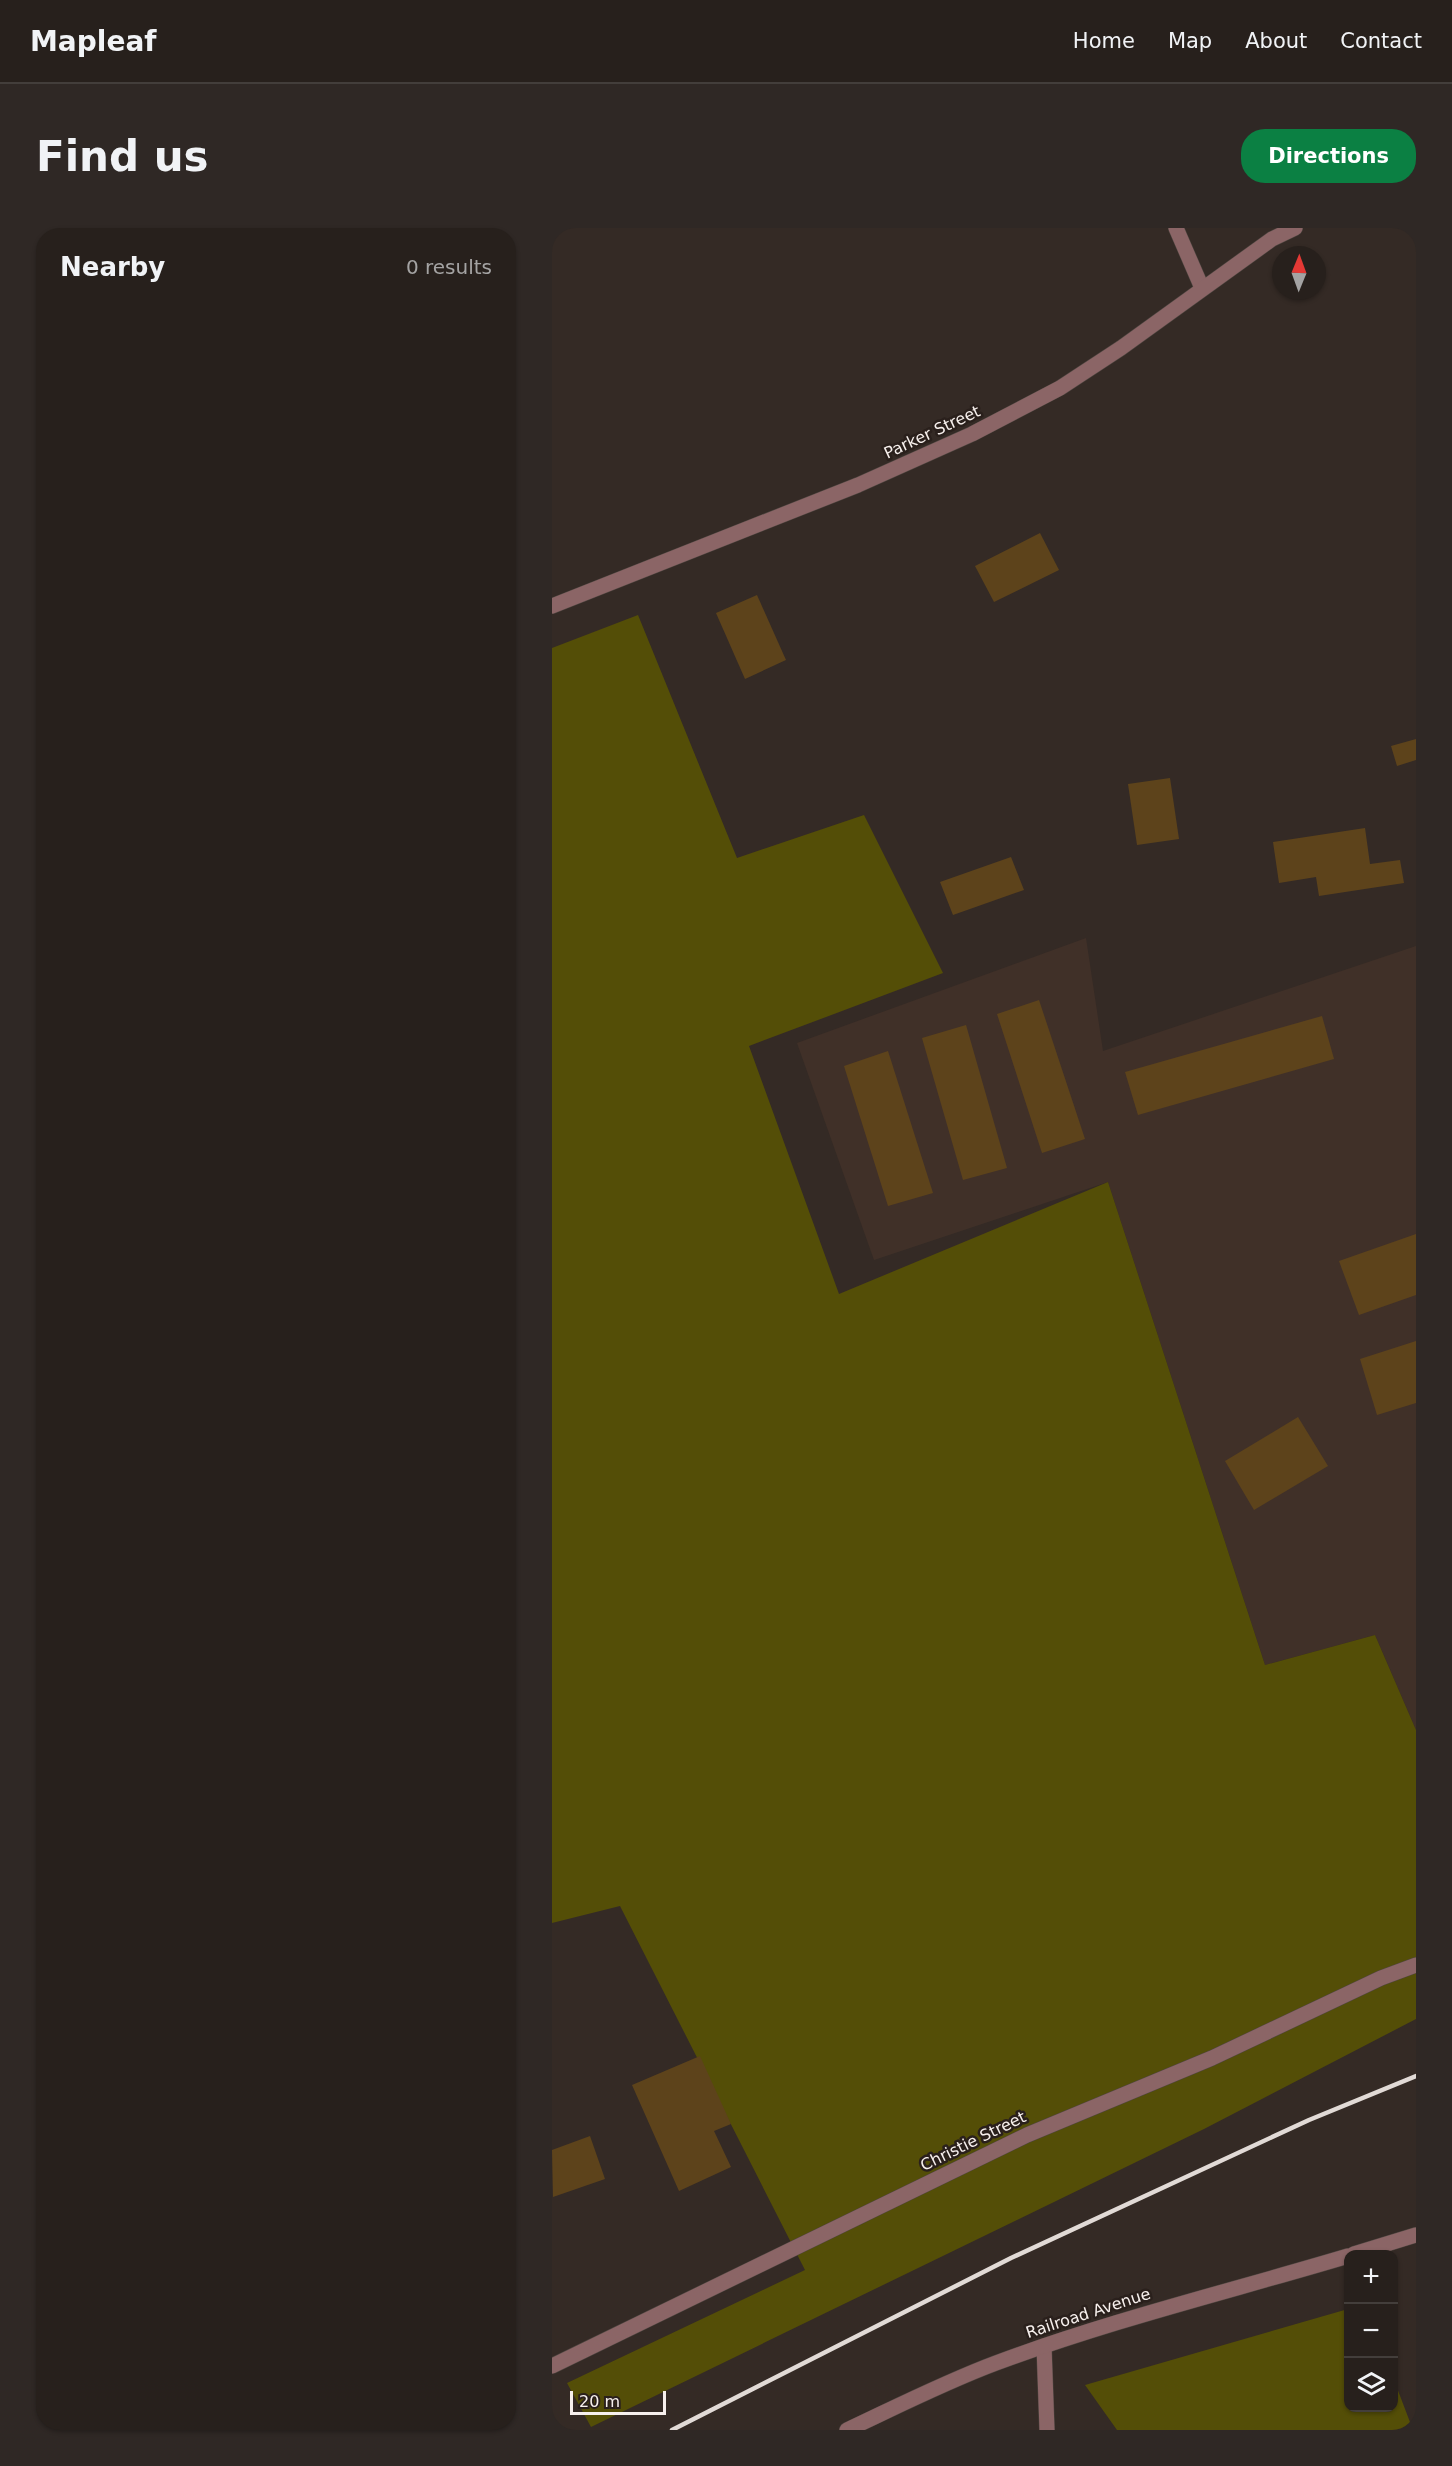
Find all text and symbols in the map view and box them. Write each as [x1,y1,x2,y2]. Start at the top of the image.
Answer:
text: Mapleaf [30,25,156,58]
text: Home [1073,29,1135,53]
text: Map [1168,29,1212,53]
text: About [1245,29,1307,53]
text: Contact [1340,29,1422,53]
button: Directions [1241,129,1416,183]
text: Find us [36,132,209,181]
north arrow [1272,246,1326,300]
text: Nearby [60,252,165,282]
text: 0 results [406,255,492,279]
street label: Parker Street [881,401,983,463]
street label: Christie Street [917,2107,1029,2175]
map controls [1344,2250,1398,2412]
button: + [1344,2250,1398,2304]
street label: Railroad Avenue [1023,2284,1153,2342]
button: − [1344,2304,1398,2358]
button: layers [1344,2358,1398,2412]
scale bar [570,2388,666,2416]
text: 20 m [579,2392,620,2411]

